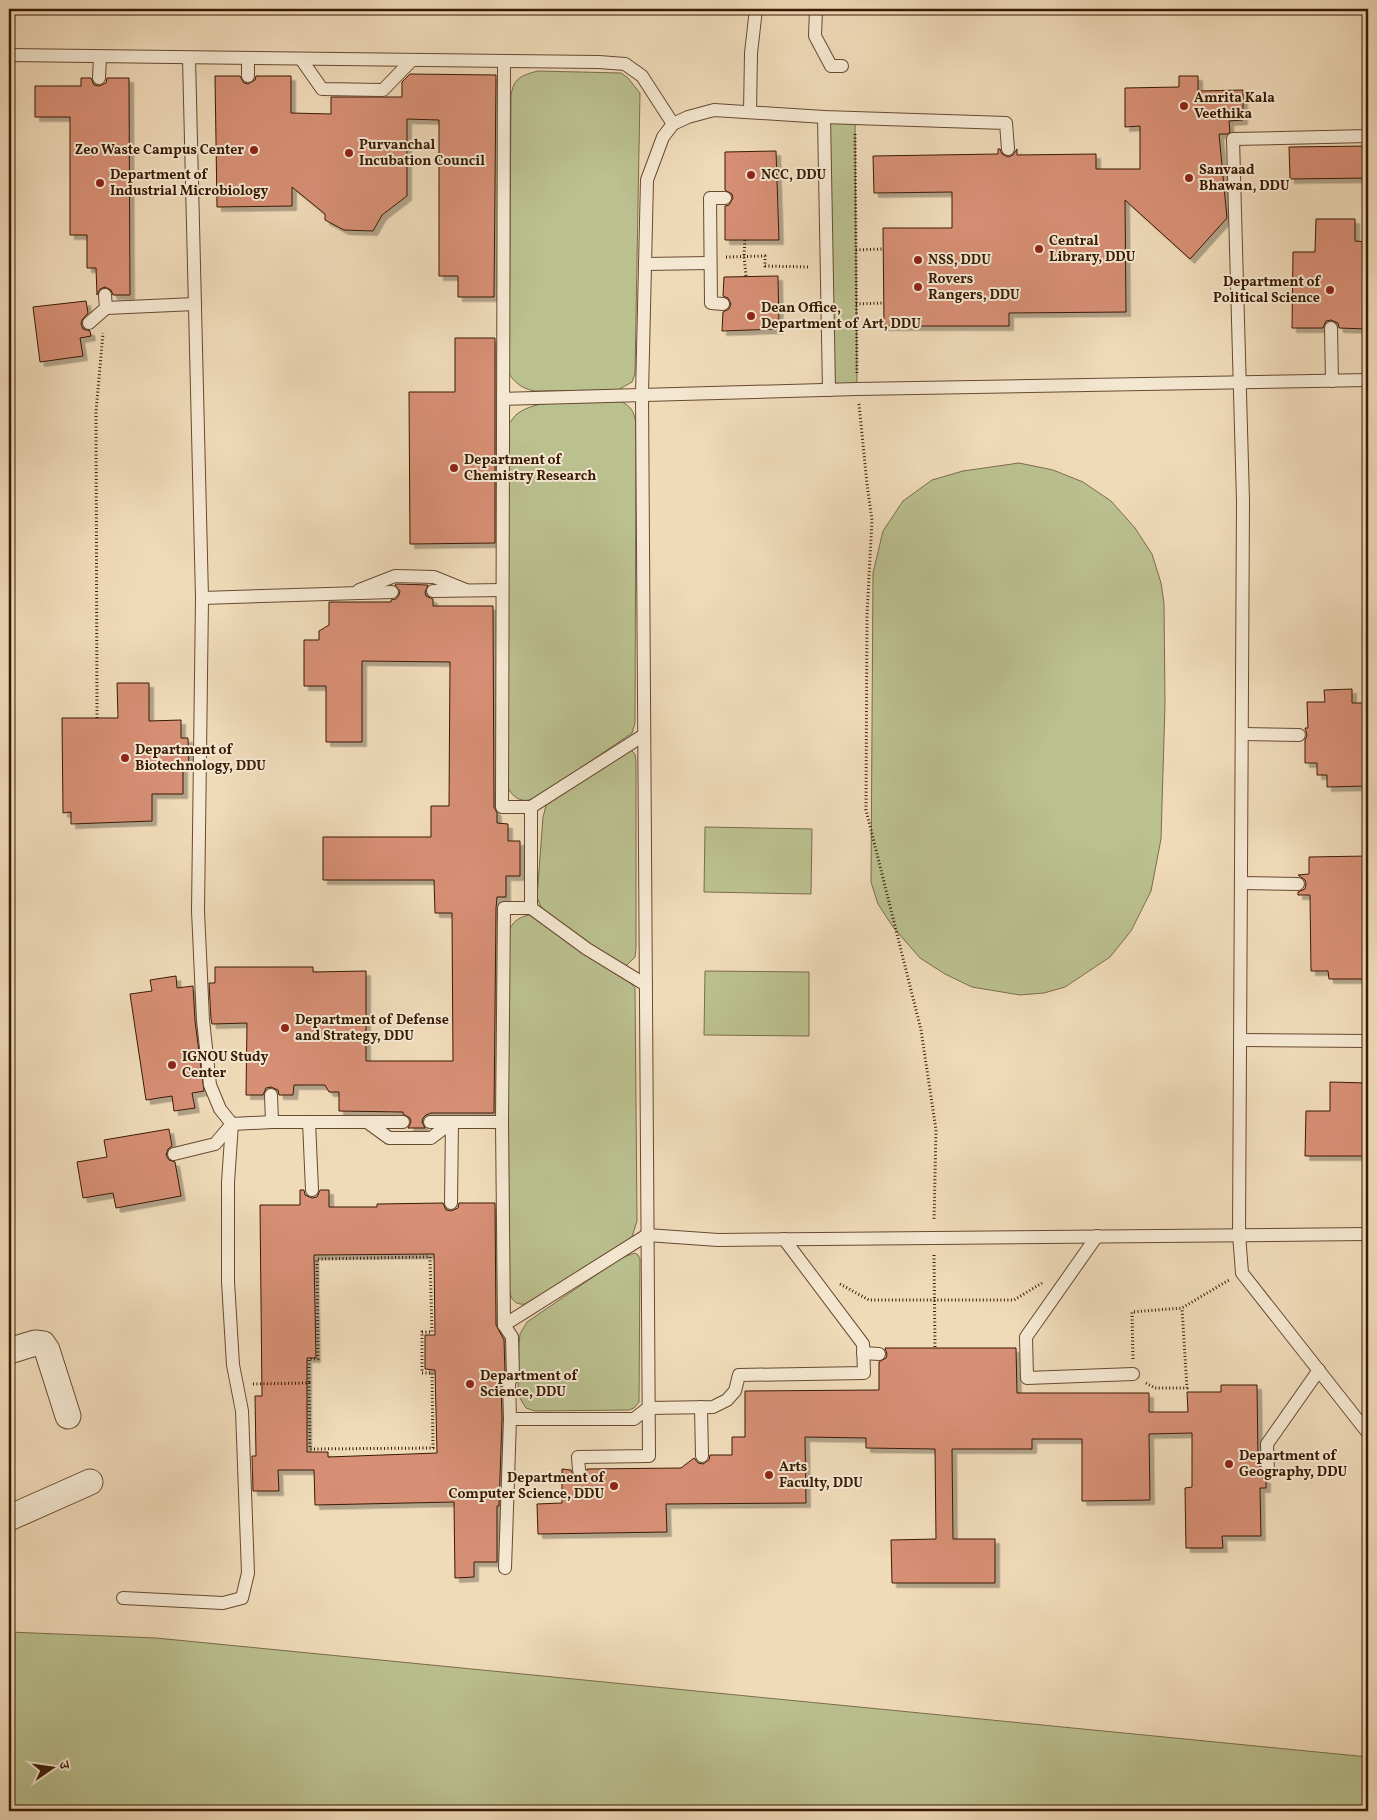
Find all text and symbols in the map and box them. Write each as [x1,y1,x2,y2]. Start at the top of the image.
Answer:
place label: Amrita Kala Veethika [1194,89,1275,124]
marker: Amrita Kala Veethika [1178,100,1190,112]
place label: Purvanchal Incubation Council [359,136,485,171]
place label: Zeo Waste Campus Center [75,141,244,160]
marker: Zeo Waste Campus Center [248,144,260,156]
marker: Purvanchal Incubation Council [343,147,355,159]
place label: Sanvaad Bhawan, DDU [1199,161,1290,196]
place label: Department of Industrial Microbiology [110,166,269,201]
place label: NCC, DDU [761,166,826,185]
marker: NCC, DDU [745,169,757,181]
marker: Sanvaad Bhawan, DDU [1183,172,1195,184]
marker: Department of Industrial Microbiology [94,177,106,189]
place label: Central Library, DDU [1049,232,1136,267]
marker: Central Library, DDU [1033,243,1045,255]
place label: NSS, DDU [928,251,991,270]
marker: NSS, DDU [912,254,924,266]
place label: Rovers Rangers, DDU [928,270,1020,305]
place label: Department of Political Science [1213,273,1321,308]
marker: Rovers Rangers, DDU [912,281,924,293]
marker: Department of Political Science [1324,284,1336,296]
place label: Dean Office, Department of Art, DDU [761,299,921,334]
marker: Dean Office, Department of Art, DDU [745,310,757,322]
place label: Department of Chemistry Research [464,451,596,486]
marker: Department of Chemistry Research [448,462,460,474]
place label: Department of Biotechnology, DDU [135,741,266,776]
marker: Department of Biotechnology, DDU [119,752,131,764]
place label: Department of Defense and Strategy, DDU [295,1011,449,1046]
marker: Department of Defense and Strategy, DDU [279,1022,291,1034]
place label: IGNOU Study Center [182,1048,269,1083]
marker: IGNOU Study Center [166,1059,178,1071]
place label: Department of Science, DDU [480,1367,578,1402]
marker: Department of Science, DDU [464,1378,476,1390]
place label: Department of Geography, DDU [1239,1447,1347,1482]
place label: Arts Faculty, DDU [779,1458,863,1493]
marker: Department of Geography, DDU [1223,1458,1235,1470]
place label: Department of Computer Science, DDU [448,1469,605,1504]
marker: Arts Faculty, DDU [763,1469,775,1481]
marker: Department of Computer Science, DDU [608,1480,620,1492]
north arrow [28,1742,78,1792]
text: उ [53,1759,73,1772]

